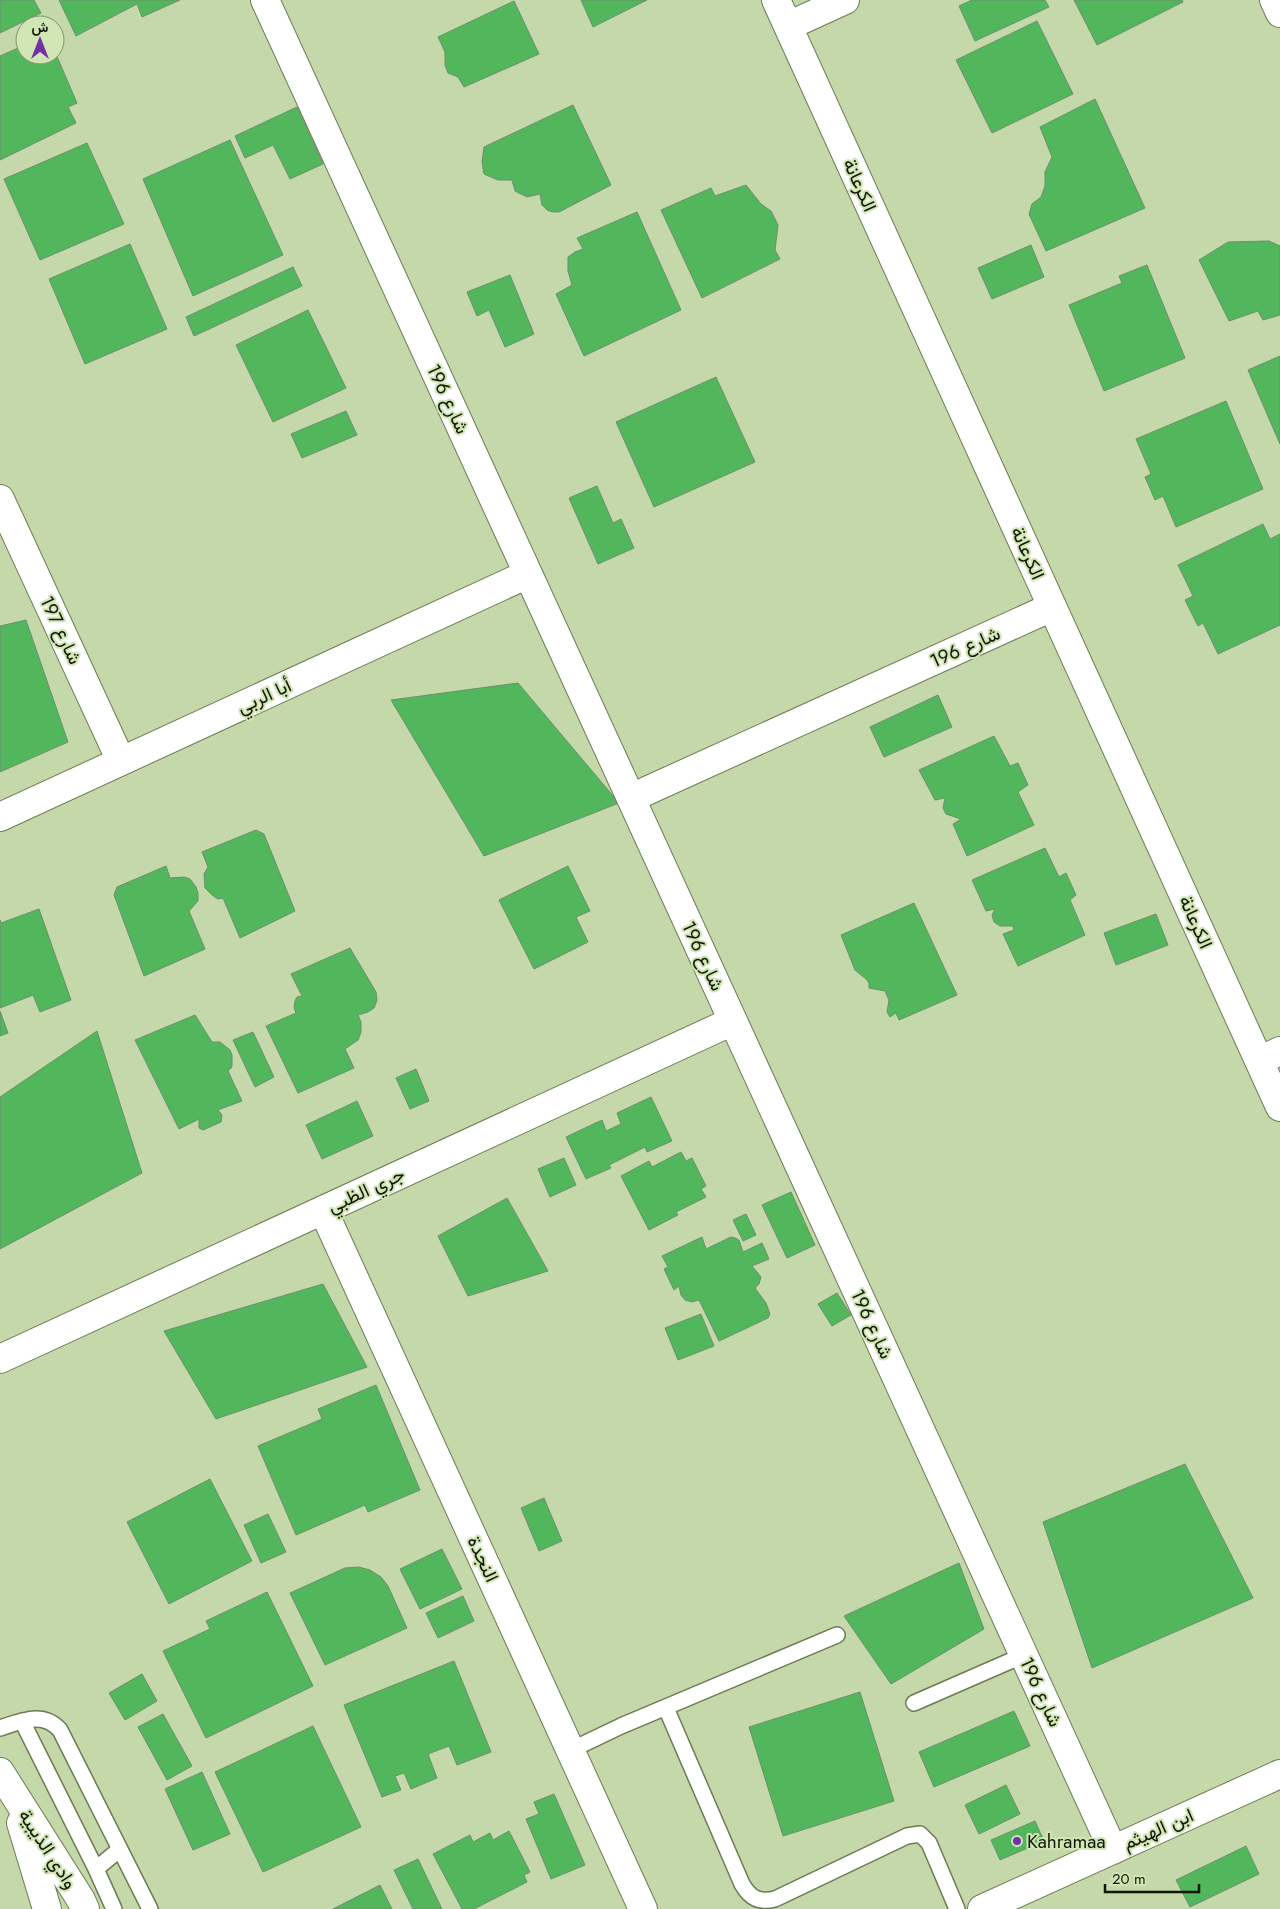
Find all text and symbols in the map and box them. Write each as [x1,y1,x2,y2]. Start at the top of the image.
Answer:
north arrow [15,15,65,65]
text: ش [32,17,49,37]
street label: الكرعانة [836,154,884,216]
street label: شارع 196 [420,360,476,438]
street label: الكرعانة [1004,522,1052,584]
street label: شارع 197 [33,591,89,669]
street label: شارع 196 [926,620,1004,674]
street label: أبا الربي [232,672,296,722]
street label: الكرعانة [1172,891,1220,953]
street label: شارع 196 [675,917,731,995]
street label: جري الظبي [323,1160,410,1221]
street label: شارع 196 [844,1285,900,1363]
street label: النجدة [461,1531,505,1587]
street label: شارع 196 [1013,1653,1069,1731]
street label: ابن الهيثم [1118,1802,1198,1856]
street label: وادي الذيبية [10,1804,84,1895]
place label: Kahramaa [1027,1828,1106,1855]
marker: Kahramaa [1011,1835,1023,1847]
scale bar [1105,1862,1199,1894]
text: 20 m [1112,1868,1146,1890]

